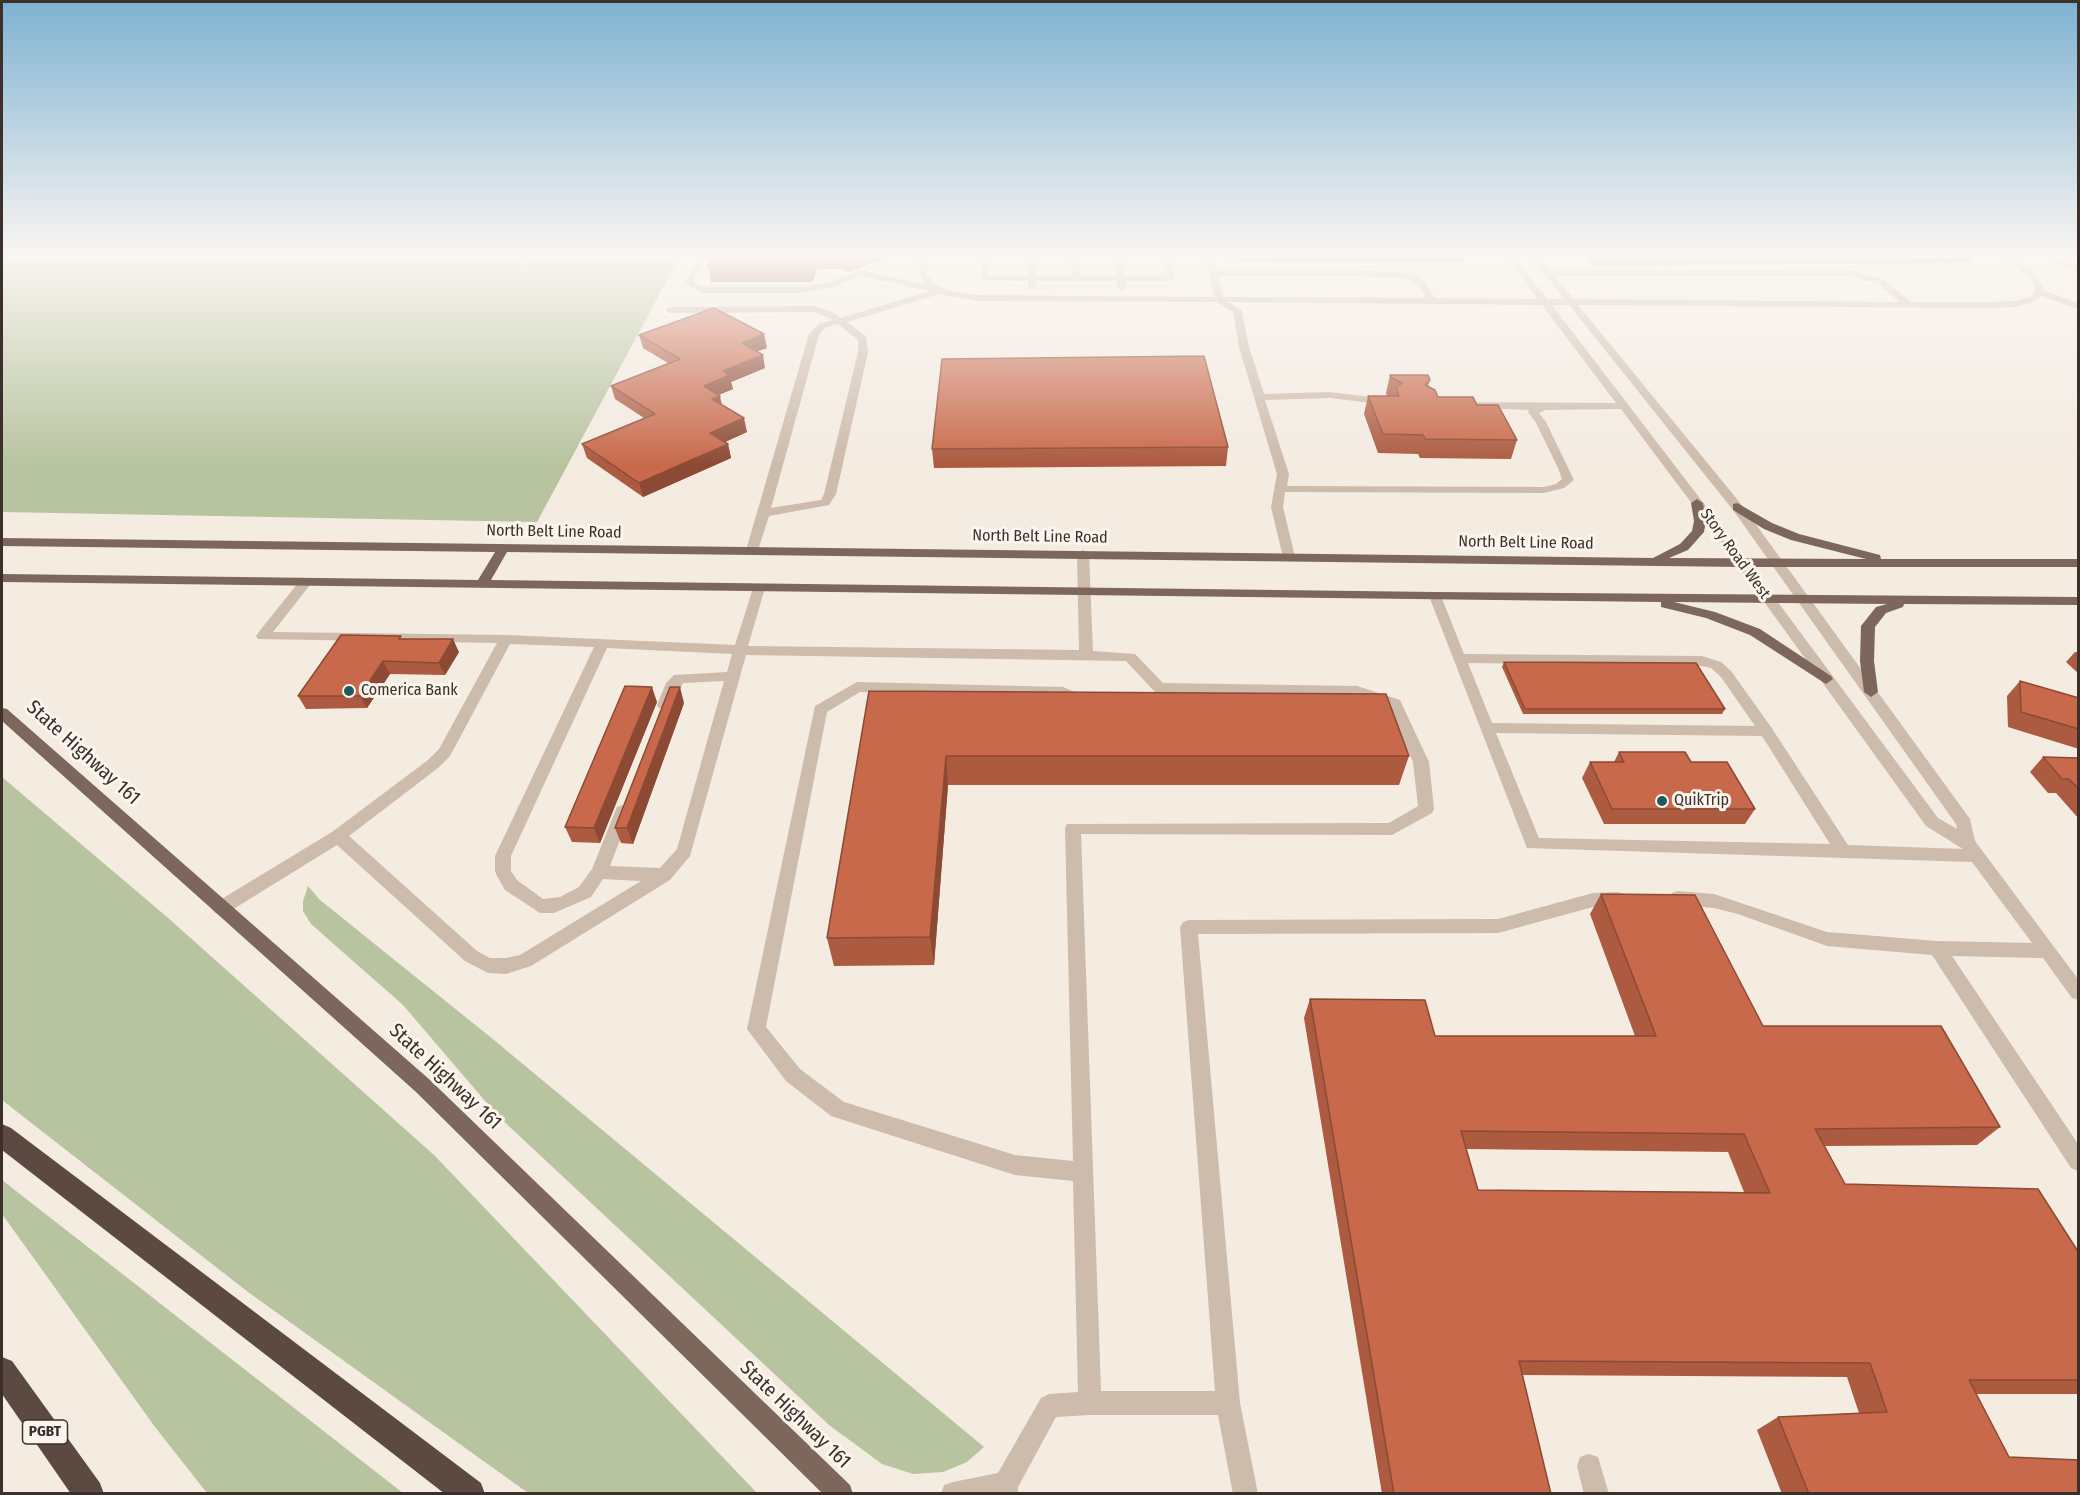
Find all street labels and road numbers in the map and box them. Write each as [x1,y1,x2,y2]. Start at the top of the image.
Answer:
street label: Story Road West [1696,505,1774,603]
street label: North Belt Line Road [486,521,622,543]
street label: North Belt Line Road [972,526,1108,548]
street label: North Belt Line Road [1458,532,1594,554]
street label: State Highway 161 [21,696,145,810]
street label: State Highway 161 [384,1019,506,1135]
street label: State Highway 161 [735,1356,855,1474]
road number: PGBT [22,1420,68,1444]

